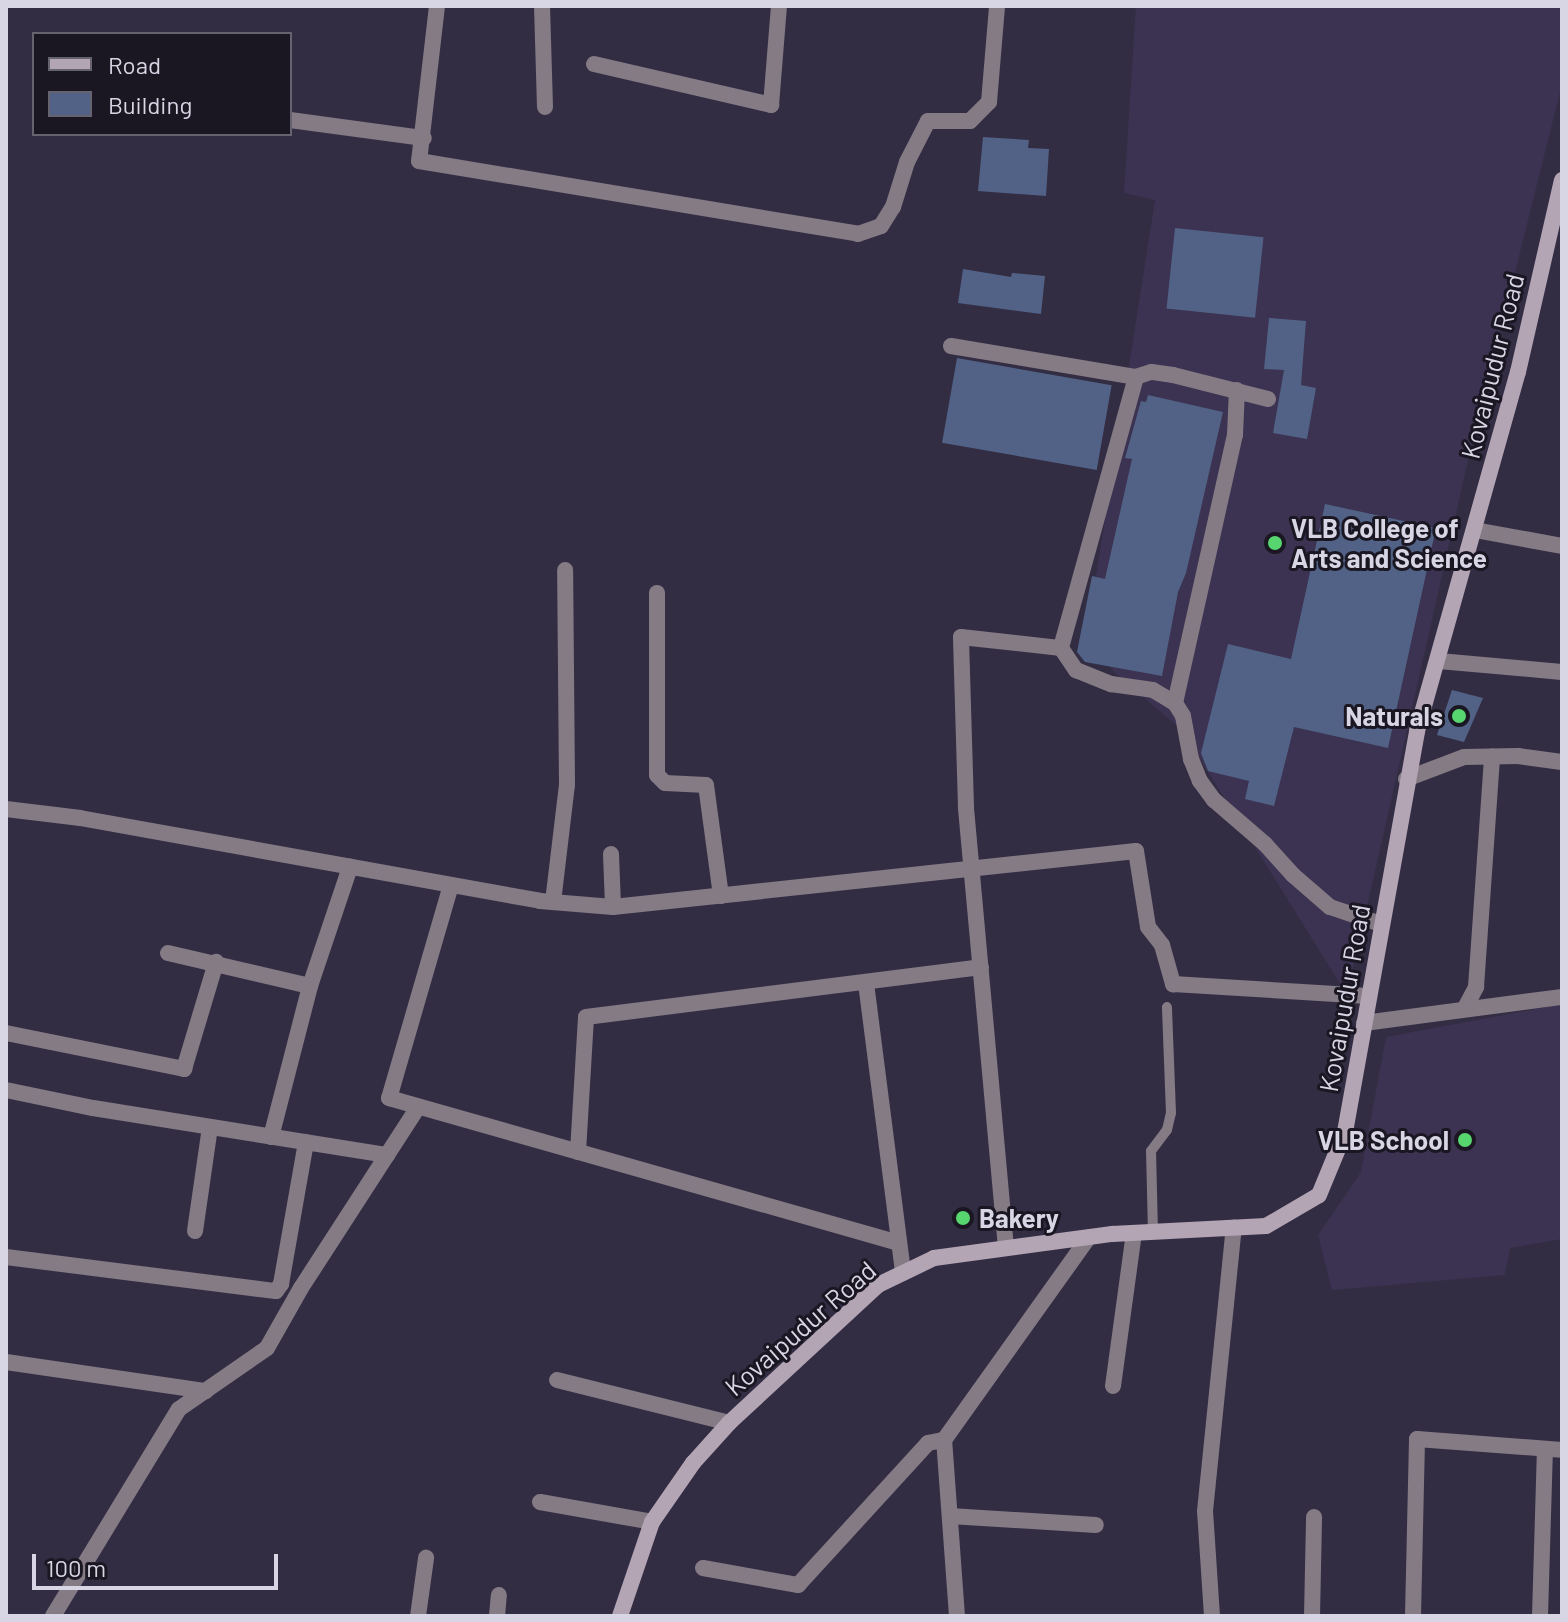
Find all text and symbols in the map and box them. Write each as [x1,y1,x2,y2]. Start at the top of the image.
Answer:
legend [32,32,292,136]
text: Road [108,50,161,79]
text: Building [108,90,192,119]
street label: Kovaipudur Road [1454,270,1530,462]
place label: VLB College of Arts and Science [1291,512,1487,574]
marker: VLB College of Arts and Science [1266,534,1284,552]
place label: Naturals [1345,700,1443,732]
marker: Naturals [1450,707,1468,725]
street label: Kovaipudur Road [1312,902,1376,1094]
place label: VLB School [1318,1124,1449,1156]
marker: VLB School [1456,1131,1474,1149]
place label: Bakery [979,1202,1059,1234]
marker: Bakery [954,1209,972,1227]
street label: Kovaipudur Road [718,1254,882,1402]
scale bar [36,1538,282,1588]
text: 100 m [46,1553,106,1582]

